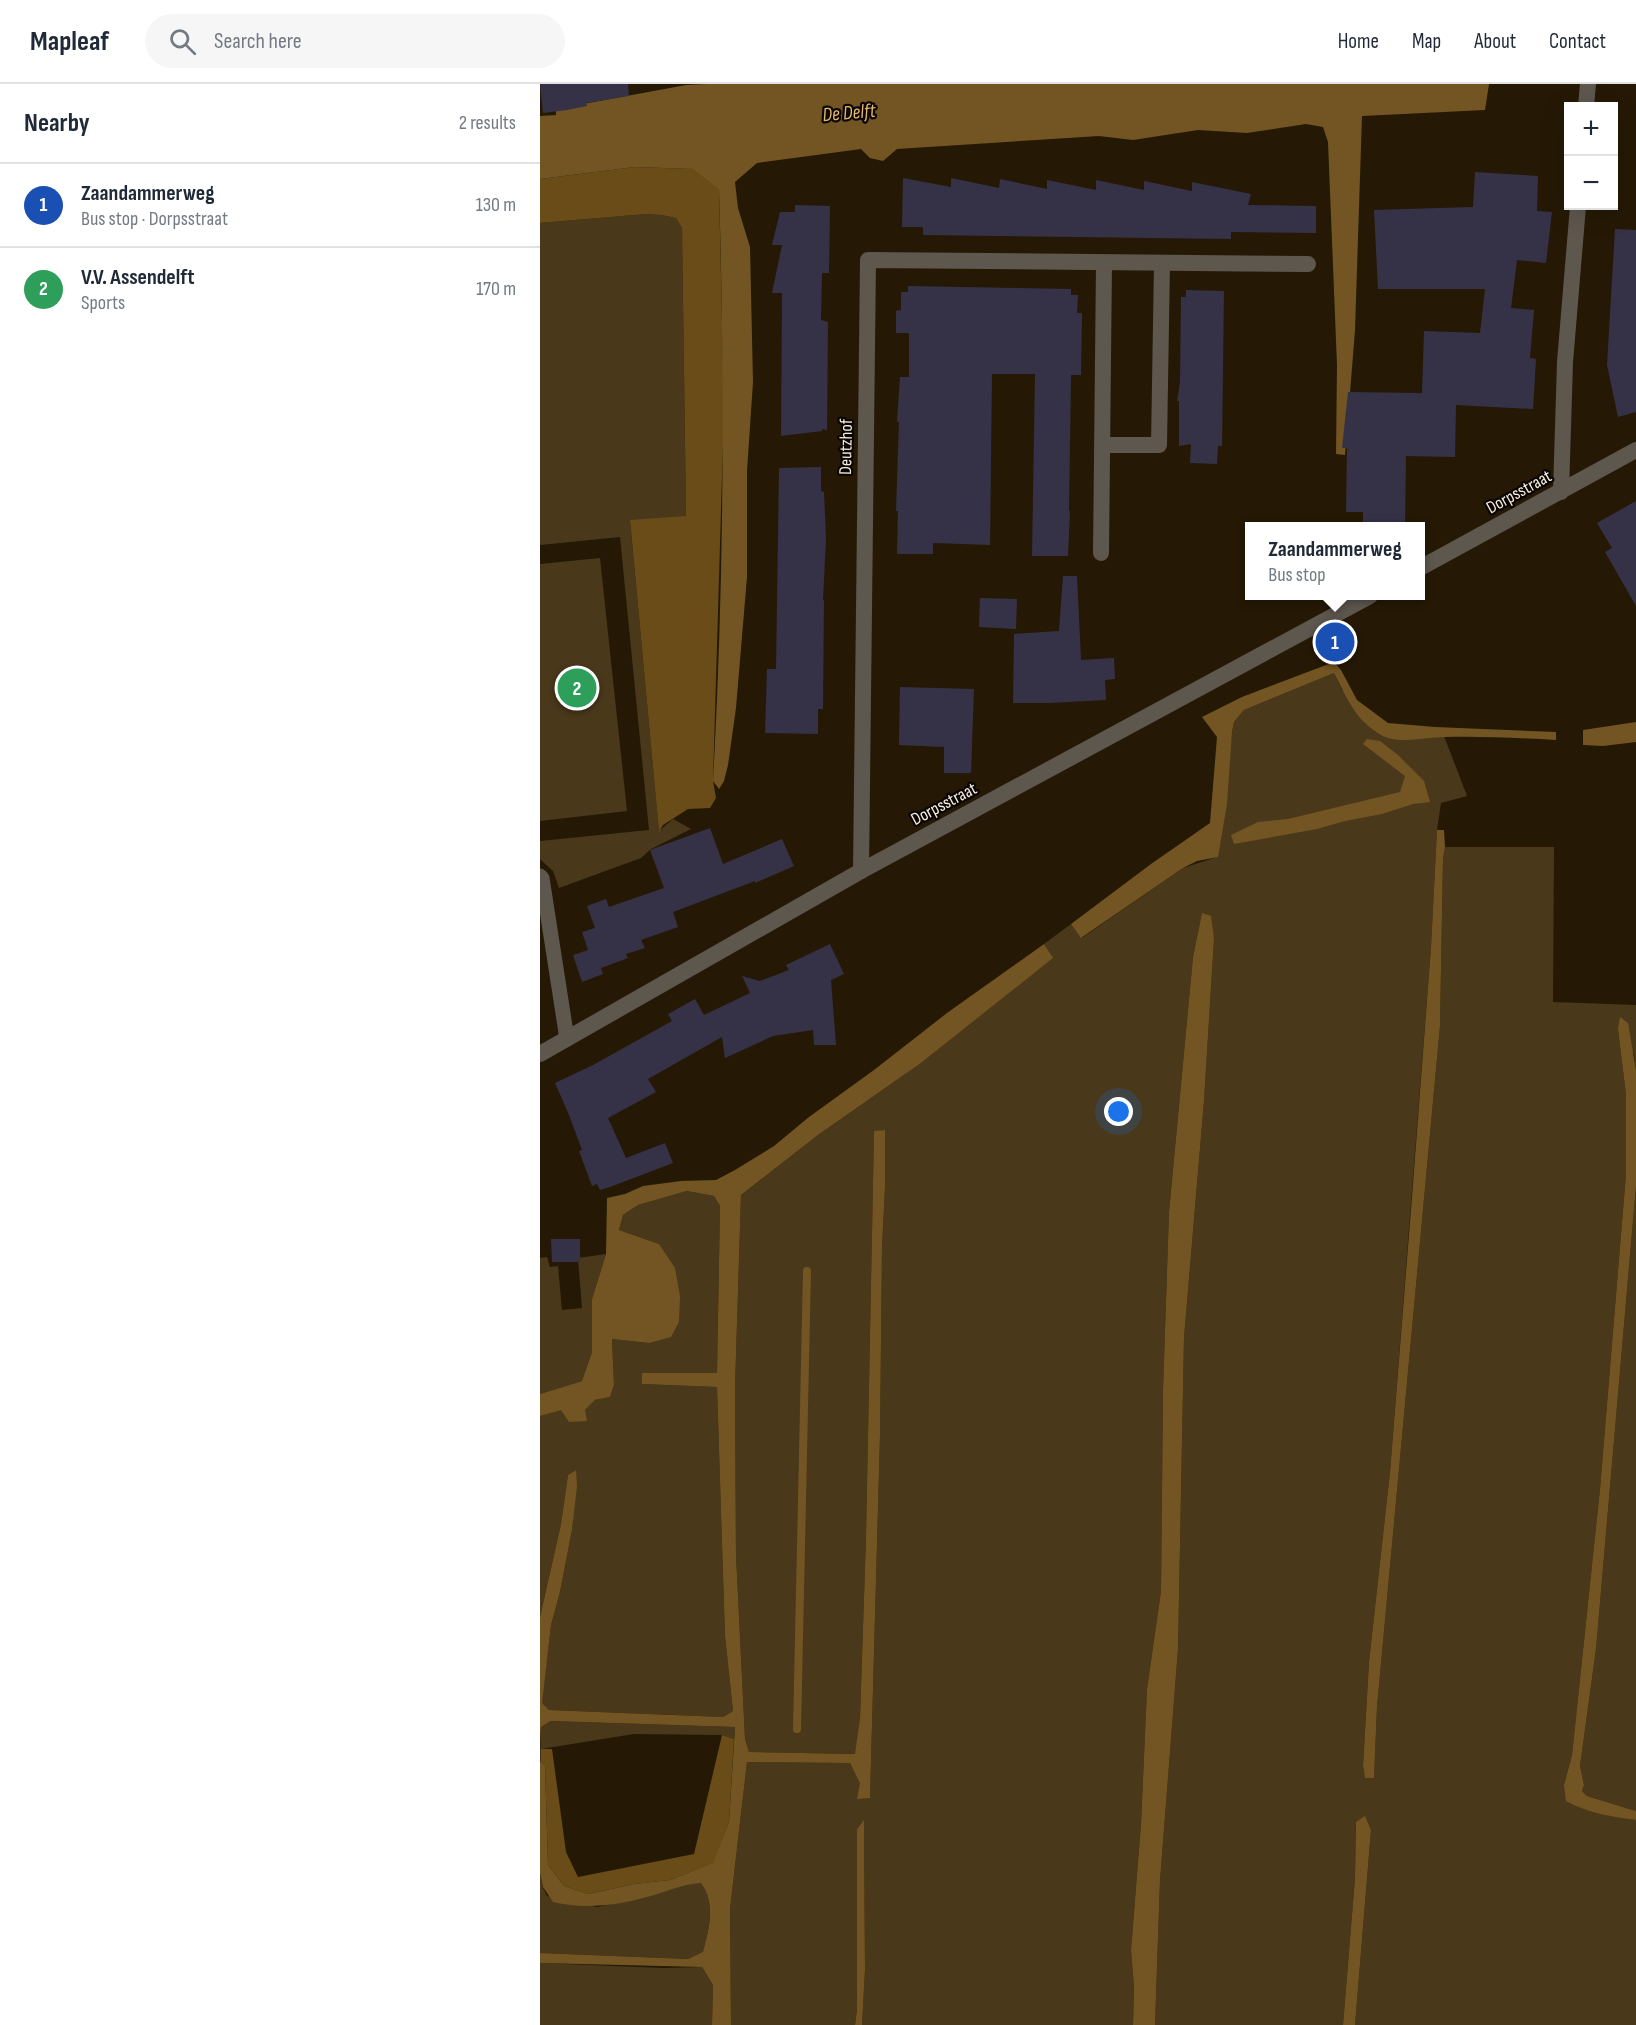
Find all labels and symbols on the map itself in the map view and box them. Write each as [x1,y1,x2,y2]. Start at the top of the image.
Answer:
water label: De Delft [821,99,878,127]
street label: Deutzhof [835,418,857,475]
street label: Dorpsstraat [1483,465,1556,518]
pin: 1 [1316,620,1354,664]
pin: 2 [558,666,597,710]
street label: Dorpsstraat [908,778,981,830]
your location [1104,1097,1133,1126]

